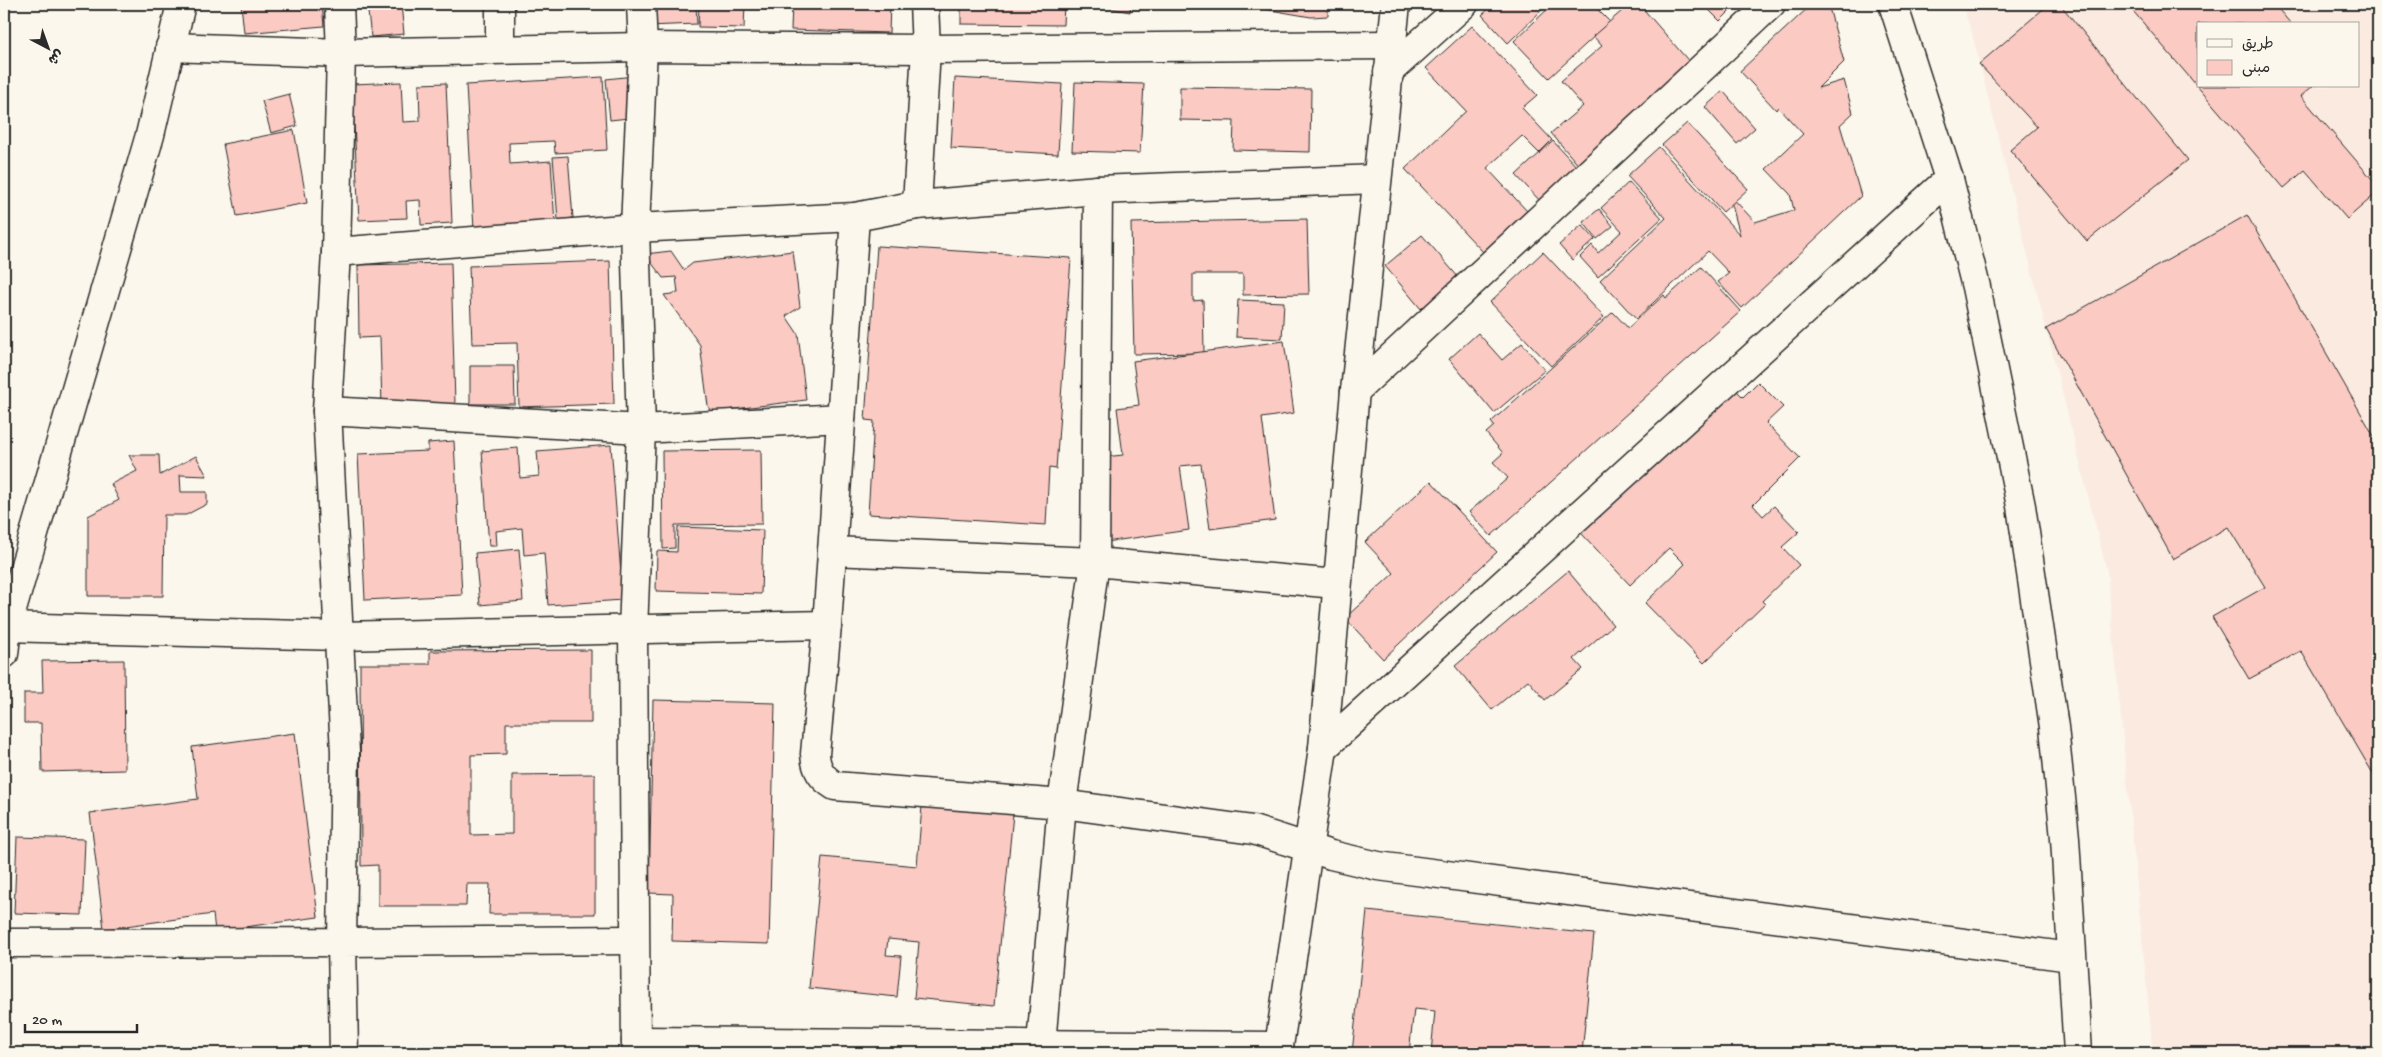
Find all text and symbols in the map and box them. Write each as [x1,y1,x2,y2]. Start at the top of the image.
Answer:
north arrow [22,22,72,72]
legend [2197,22,2360,88]
text: طريق [2242,36,2274,54]
text: ش [43,44,66,67]
text: مبنى [2242,60,2270,78]
scale bar [25,1002,138,1034]
text: 20 m [32,1012,62,1030]

